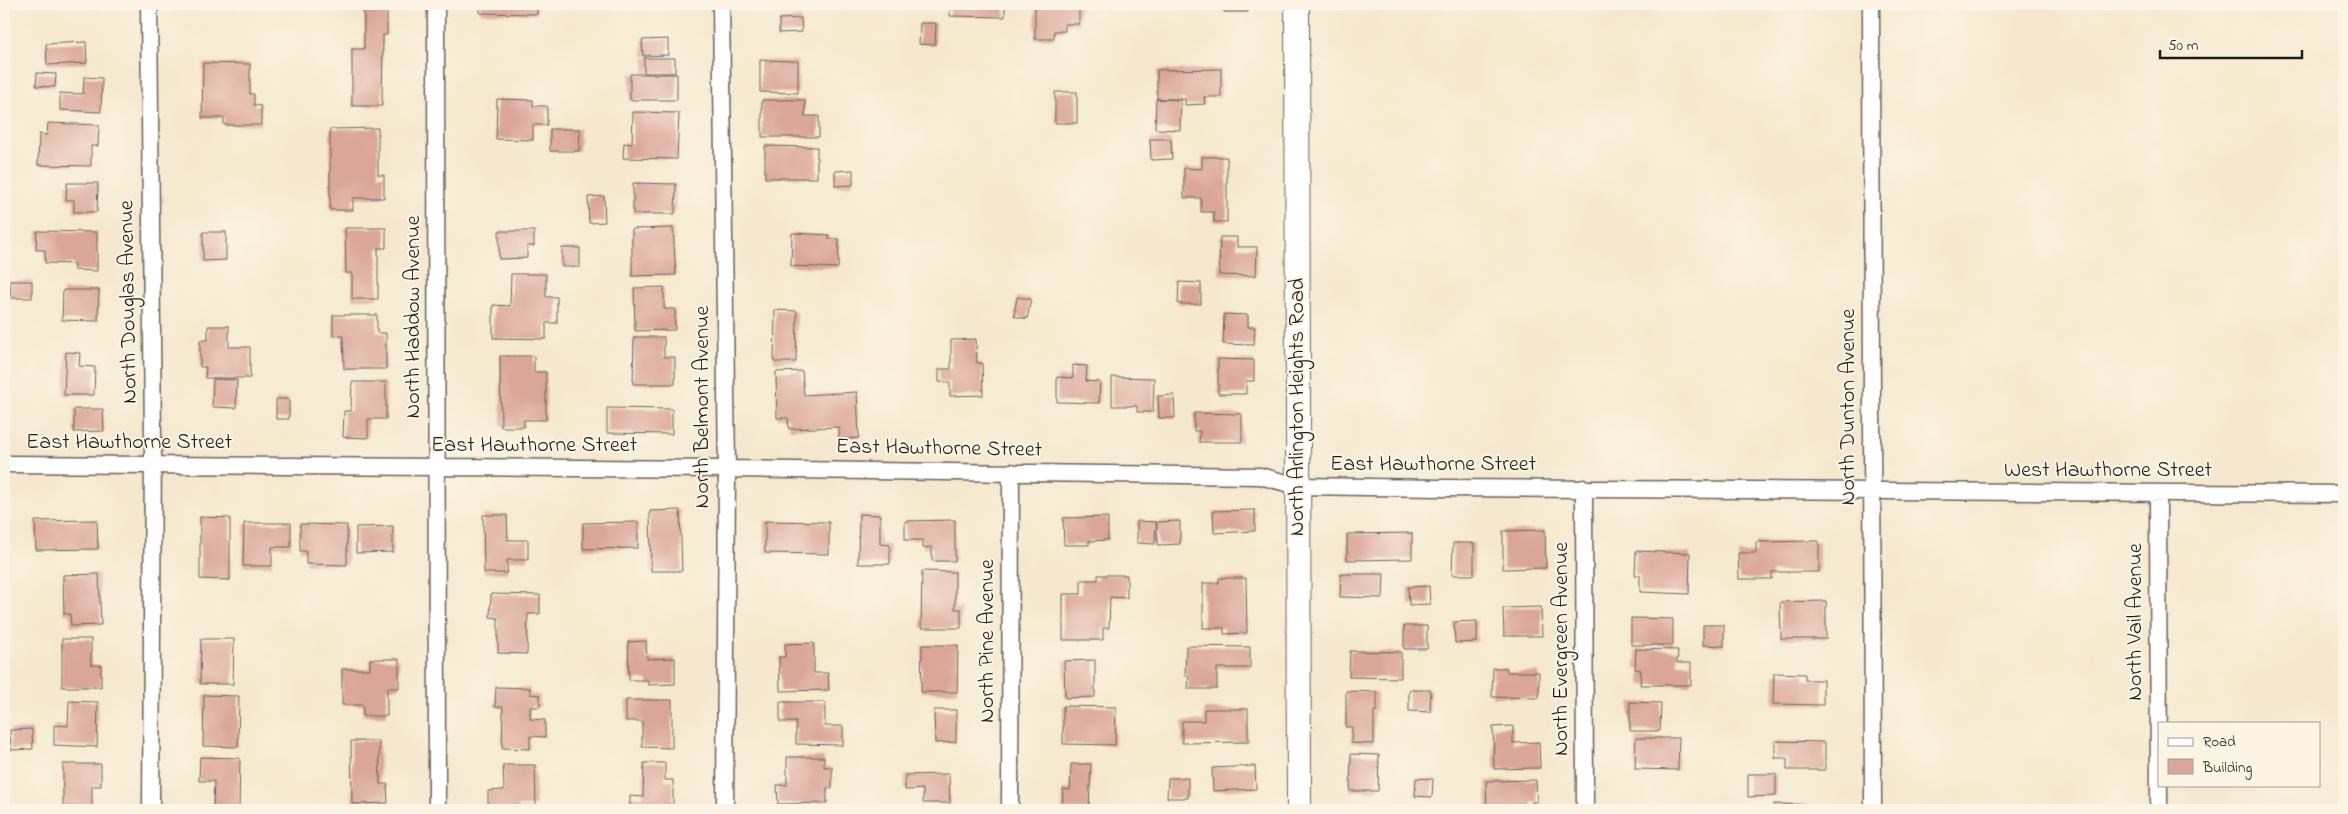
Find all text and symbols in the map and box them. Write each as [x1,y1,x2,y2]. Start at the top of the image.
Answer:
scale bar [2160,28,2303,60]
text: 50 m [2168,35,2199,57]
street label: North Douglas Avenue [111,200,148,404]
street label: North Haddow Avenue [398,215,430,419]
street label: North Arlington Heights Road [1282,278,1315,536]
street label: North Belmont Avenue [687,305,719,508]
street label: North Dunton Avenue [1833,308,1865,505]
street label: East Hawthorne Street [26,427,233,459]
street label: East Hawthorne Street [431,430,638,462]
street label: East Hawthorne Street [836,431,1043,467]
street label: East Hawthorne Street [1330,449,1537,481]
street label: West Hawthorne Street [2004,455,2213,487]
street label: North Evergreen Avenue [1546,542,1579,756]
street label: North Vail Avenue [2120,543,2152,701]
street label: North Pine Avenue [972,559,1004,723]
legend [2158,722,2320,786]
text: Road [2203,731,2236,753]
text: Building [2202,757,2252,780]

